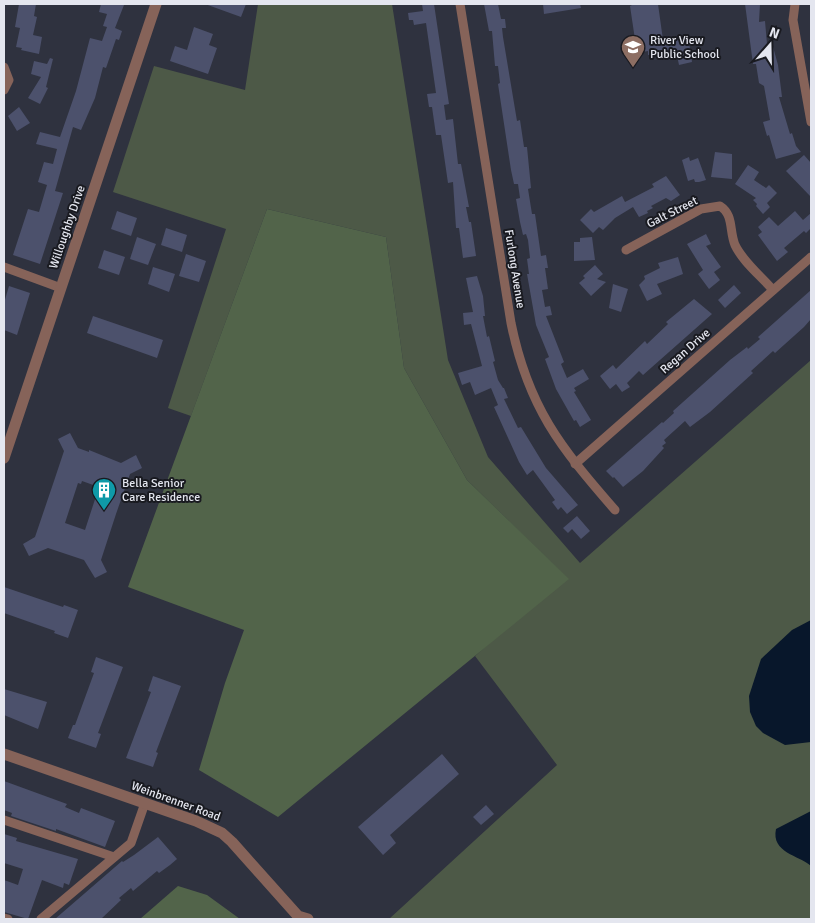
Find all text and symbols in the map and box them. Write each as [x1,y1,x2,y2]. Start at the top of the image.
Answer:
north arrow [745,20,795,70]
text: N [767,24,782,43]
place label: River View Public School [650,33,720,62]
school or university icon: River View Public School [620,34,646,68]
street label: Willoughby Drive [46,183,89,271]
street label: Galt Street [644,193,700,232]
street label: Furlong Avenue [501,229,528,310]
street label: Regan Drive [657,326,713,377]
place label: Bella Senior Care Residence [122,476,200,505]
building icon: Bella Senior Care Residence [91,477,117,511]
street label: Weinbrenner Road [129,778,223,825]

